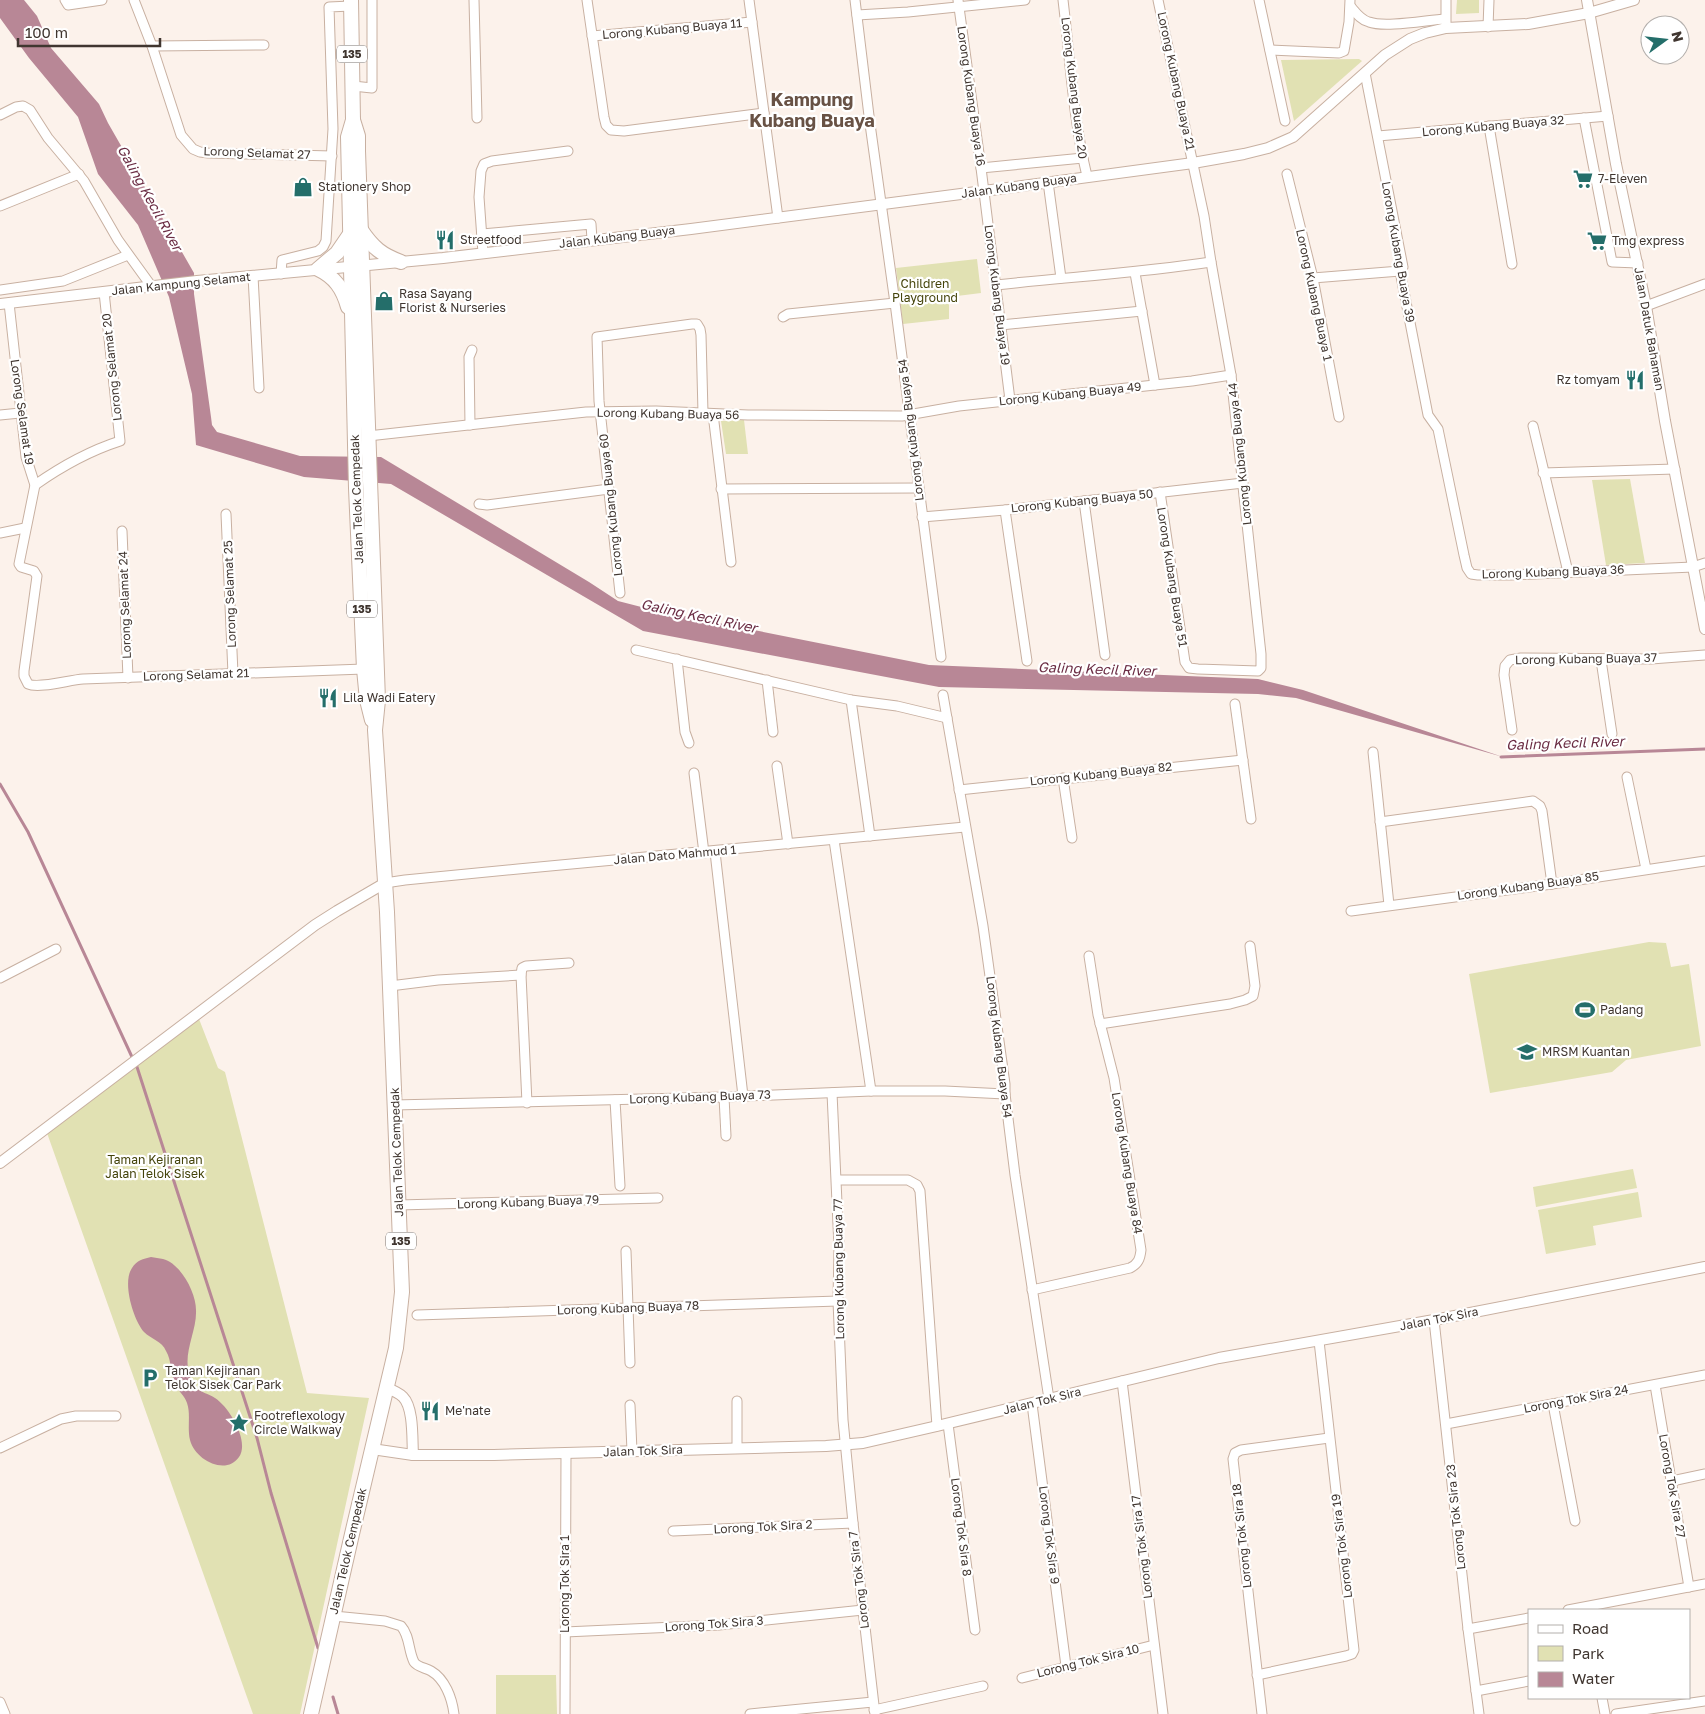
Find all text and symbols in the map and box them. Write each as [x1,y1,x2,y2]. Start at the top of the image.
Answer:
street label: Lorong Kubang Buaya 21 [1154,10,1199,152]
scale bar [18,15,160,47]
street label: Lorong Kubang Buaya 11 [601,15,743,42]
north arrow [1640,15,1690,65]
street label: Lorong Kubang Buaya 20 [1058,16,1091,160]
text: 100 m [25,23,68,41]
street label: Lorong Kubang Buaya 16 [954,25,989,167]
text: N [1668,29,1688,44]
road number: 135 [337,46,367,62]
district label: Kampung Kubang Buaya [749,88,875,131]
street label: Lorong Kubang Buaya 32 [1421,112,1565,139]
water label: Galing Kecil River [114,142,188,256]
street label: Lorong Selamat 27 [203,143,311,162]
supermarket icon: 7-Eleven [1572,168,1594,190]
street label: Jalan Kubang Buaya [960,170,1078,201]
place label: 7-Eleven [1598,171,1648,186]
shop icon: Stationery Shop [292,176,314,198]
place label: Stationery Shop [318,179,411,194]
street label: Lorong Kubang Buaya 39 [1379,180,1418,324]
street label: Jalan Kubang Buaya [558,222,676,251]
street label: Lorong Kubang Buaya 19 [981,224,1014,366]
street label: Lorong Kubang Buaya 1 [1293,228,1336,362]
restaurant icon: Streetfood [434,229,456,251]
supermarket icon: Tmg express [1586,230,1608,252]
place label: Streetfood [460,232,522,247]
place label: Tmg express [1612,233,1684,248]
street label: Jalan Datuk Bahaman [1631,266,1668,392]
street label: Jalan Kampung Selamat [111,269,251,298]
park label: Children Playground [892,276,958,305]
place label: Rasa Sayang Florist & Nurseries [399,286,506,315]
shop icon: Rasa Sayang Florist & Nurseries [373,290,395,312]
street label: Lorong Selamat 20 [98,312,125,422]
street label: Lorong Selamat 19 [8,358,37,466]
street label: Lorong Kubang Buaya 54 [894,358,927,502]
restaurant icon: Rz tomyam [1624,369,1646,391]
place label: Rz tomyam [1556,372,1620,387]
street label: Lorong Kubang Buaya 49 [998,379,1142,408]
street label: Lorong Kubang Buaya 44 [1225,382,1254,526]
street label: Lorong Kubang Buaya 56 [596,405,740,422]
street label: Lorong Kubang Buaya 60 [596,433,625,577]
street label: Jalan Telok Cempedak [347,434,366,564]
street label: Lorong Kubang Buaya 50 [1010,486,1154,515]
street label: Lorong Kubang Buaya 51 [1154,506,1191,648]
street label: Lorong Selamat 25 [220,540,239,648]
street label: Lorong Selamat 24 [115,551,134,659]
street label: Lorong Kubang Buaya 36 [1481,562,1625,581]
water label: Galing Kecil River [640,595,761,637]
road number: 135 [347,600,377,618]
street label: Lorong Kubang Buaya 37 [1515,650,1657,667]
water label: Galing Kecil River [1038,658,1159,679]
street label: Lorong Selamat 21 [142,665,250,684]
restaurant icon: Lila Wadi Eatery [317,687,339,709]
place label: Lila Wadi Eatery [343,690,436,705]
water label: Galing Kecil River [1506,732,1627,753]
street label: Lorong Kubang Buaya 82 [1029,759,1173,788]
street label: Jalan Dato Mahmud 1 [613,842,737,867]
street label: Lorong Kubang Buaya 85 [1456,868,1600,903]
street label: Lorong Kubang Buaya 54 [983,975,1016,1119]
sports icon: Padang [1574,999,1596,1021]
place label: Padang [1600,1002,1643,1017]
school or university icon: MRSM Kuantan [1516,1041,1538,1063]
place label: MRSM Kuantan [1542,1044,1630,1059]
street label: Jalan Telok Cempedak [387,1087,406,1217]
street label: Lorong Kubang Buaya 73 [629,1087,771,1106]
street label: Lorong Kubang Buaya 84 [1109,1091,1146,1235]
park label: Taman Kejiranan Jalan Telok Sisek [105,1152,205,1181]
street label: Lorong Kubang Buaya 79 [457,1192,599,1211]
street label: Lorong Kubang Buaya 77 [830,1198,847,1340]
road number: 135 [386,1232,416,1250]
street label: Lorong Kubang Buaya 78 [557,1298,699,1317]
street label: Jalan Tok Sira [1398,1304,1480,1334]
place label: Taman Kejiranan Telok Sisek Car Park [165,1363,282,1392]
parking icon: Taman Kejiranan Telok Sisek Car Park [139,1367,161,1389]
street label: Lorong Tok Sira 24 [1522,1381,1630,1416]
street label: Jalan Tok Sira [1001,1384,1083,1417]
restaurant icon: Me'nate [419,1400,441,1422]
place label: Me'nate [445,1403,491,1418]
place label: Footreflexology Circle Walkway [254,1408,345,1437]
place icon: Footreflexology Circle Walkway [228,1412,250,1434]
street label: Lorong Tok Sira 27 [1656,1433,1689,1539]
street label: Jalan Tok Sira [603,1442,683,1459]
street label: Lorong Tok Sira 23 [1443,1464,1469,1571]
street label: Lorong Tok Sira 8 [948,1477,975,1577]
street label: Lorong Tok Sira 18 [1229,1483,1254,1589]
street label: Lorong Tok Sira 9 [1036,1485,1063,1585]
street label: Jalan Telok Cempedak [326,1486,369,1616]
street label: Lorong Tok Sira 19 [1328,1493,1355,1599]
street label: Lorong Tok Sira 17 [1128,1494,1155,1600]
street label: Lorong Tok Sira 2 [713,1516,813,1537]
street label: Lorong Tok Sira 7 [845,1530,872,1630]
street label: Lorong Tok Sira 1 [557,1535,572,1633]
legend [1528,1609,1690,1699]
street label: Lorong Tok Sira 3 [664,1613,764,1634]
text: Road [1572,1619,1609,1637]
street label: Lorong Tok Sira 10 [1035,1641,1141,1681]
text: Park [1572,1644,1605,1662]
text: Water [1572,1669,1615,1687]

